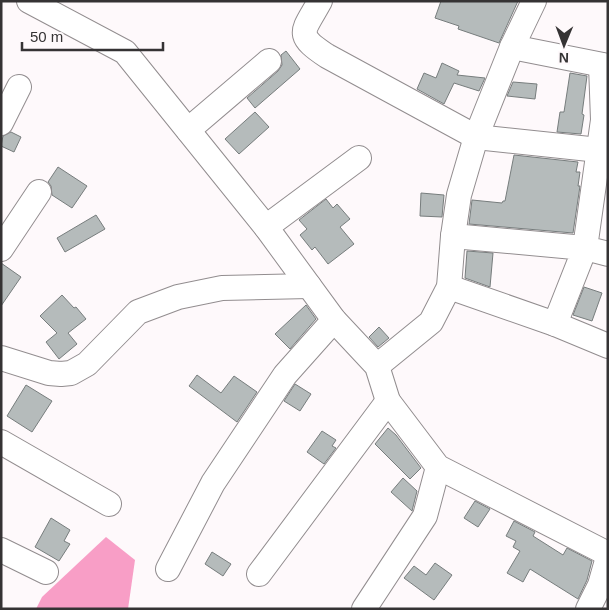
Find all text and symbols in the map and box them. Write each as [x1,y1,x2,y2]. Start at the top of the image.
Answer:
scale bar [22,20,164,52]
north arrow [539,20,589,70]
text: 50 m [30,28,63,45]
text: N [559,50,569,66]

